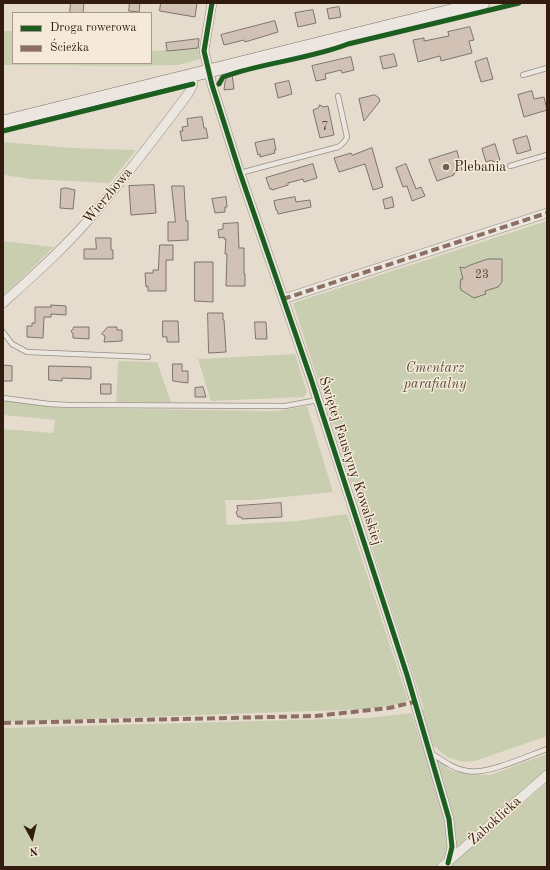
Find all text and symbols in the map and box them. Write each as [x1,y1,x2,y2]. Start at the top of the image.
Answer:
legend [12,12,152,64]
text: Droga rowerowa [50,22,136,34]
text: Ścieżka [50,42,89,54]
house number: 7 [322,120,328,134]
place label: Plebania [454,159,506,175]
marker: Plebania [441,162,451,172]
street label: Wierzbowa [80,165,136,227]
house number: 23 [475,268,489,282]
park label: Cmentarz parafialny [403,360,467,392]
street label: Świętej Faustyny Kowalskiej [315,375,385,547]
street label: Żaboklicka [465,793,525,849]
north arrow [12,818,52,858]
text: N [29,844,39,856]

